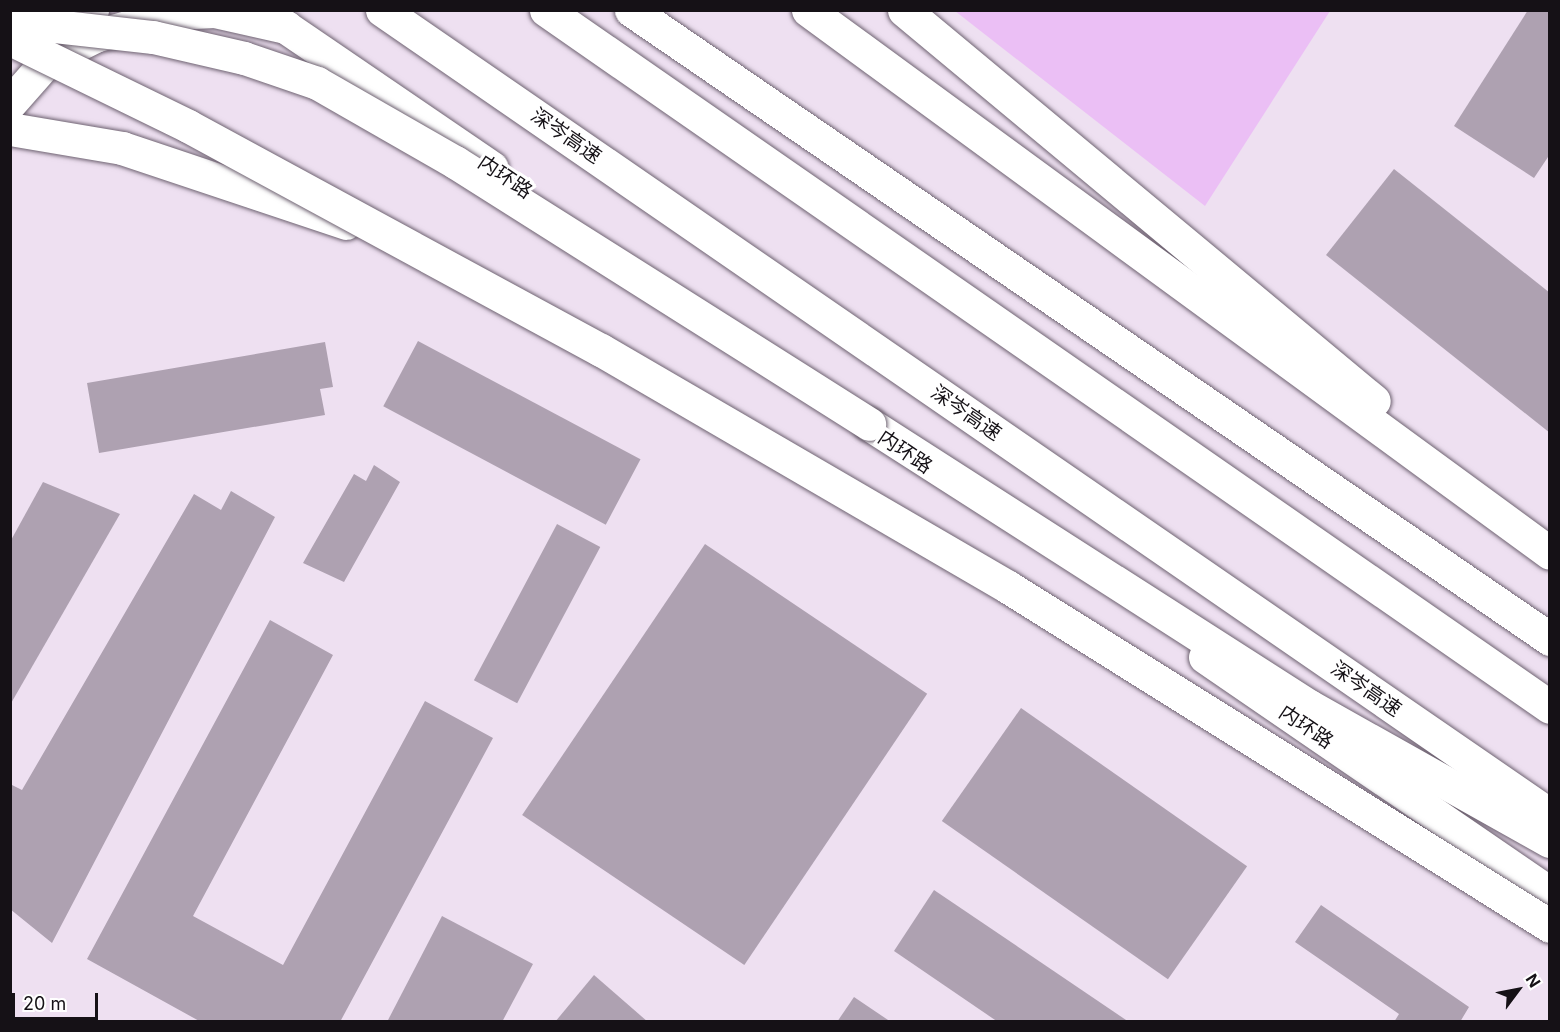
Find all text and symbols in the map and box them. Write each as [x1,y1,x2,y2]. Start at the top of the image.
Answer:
street label: 深岑高速 [526,103,606,169]
street label: 内环路 [473,150,537,204]
street label: 深岑高速 [926,380,1006,446]
street label: 内环路 [873,425,937,479]
street label: 深岑高速 [1326,656,1406,722]
street label: 内环路 [1274,700,1338,754]
north arrow [1488,960,1548,1020]
text: N [1522,970,1545,991]
scale bar [15,981,100,1019]
text: 20 m [23,993,66,1014]

